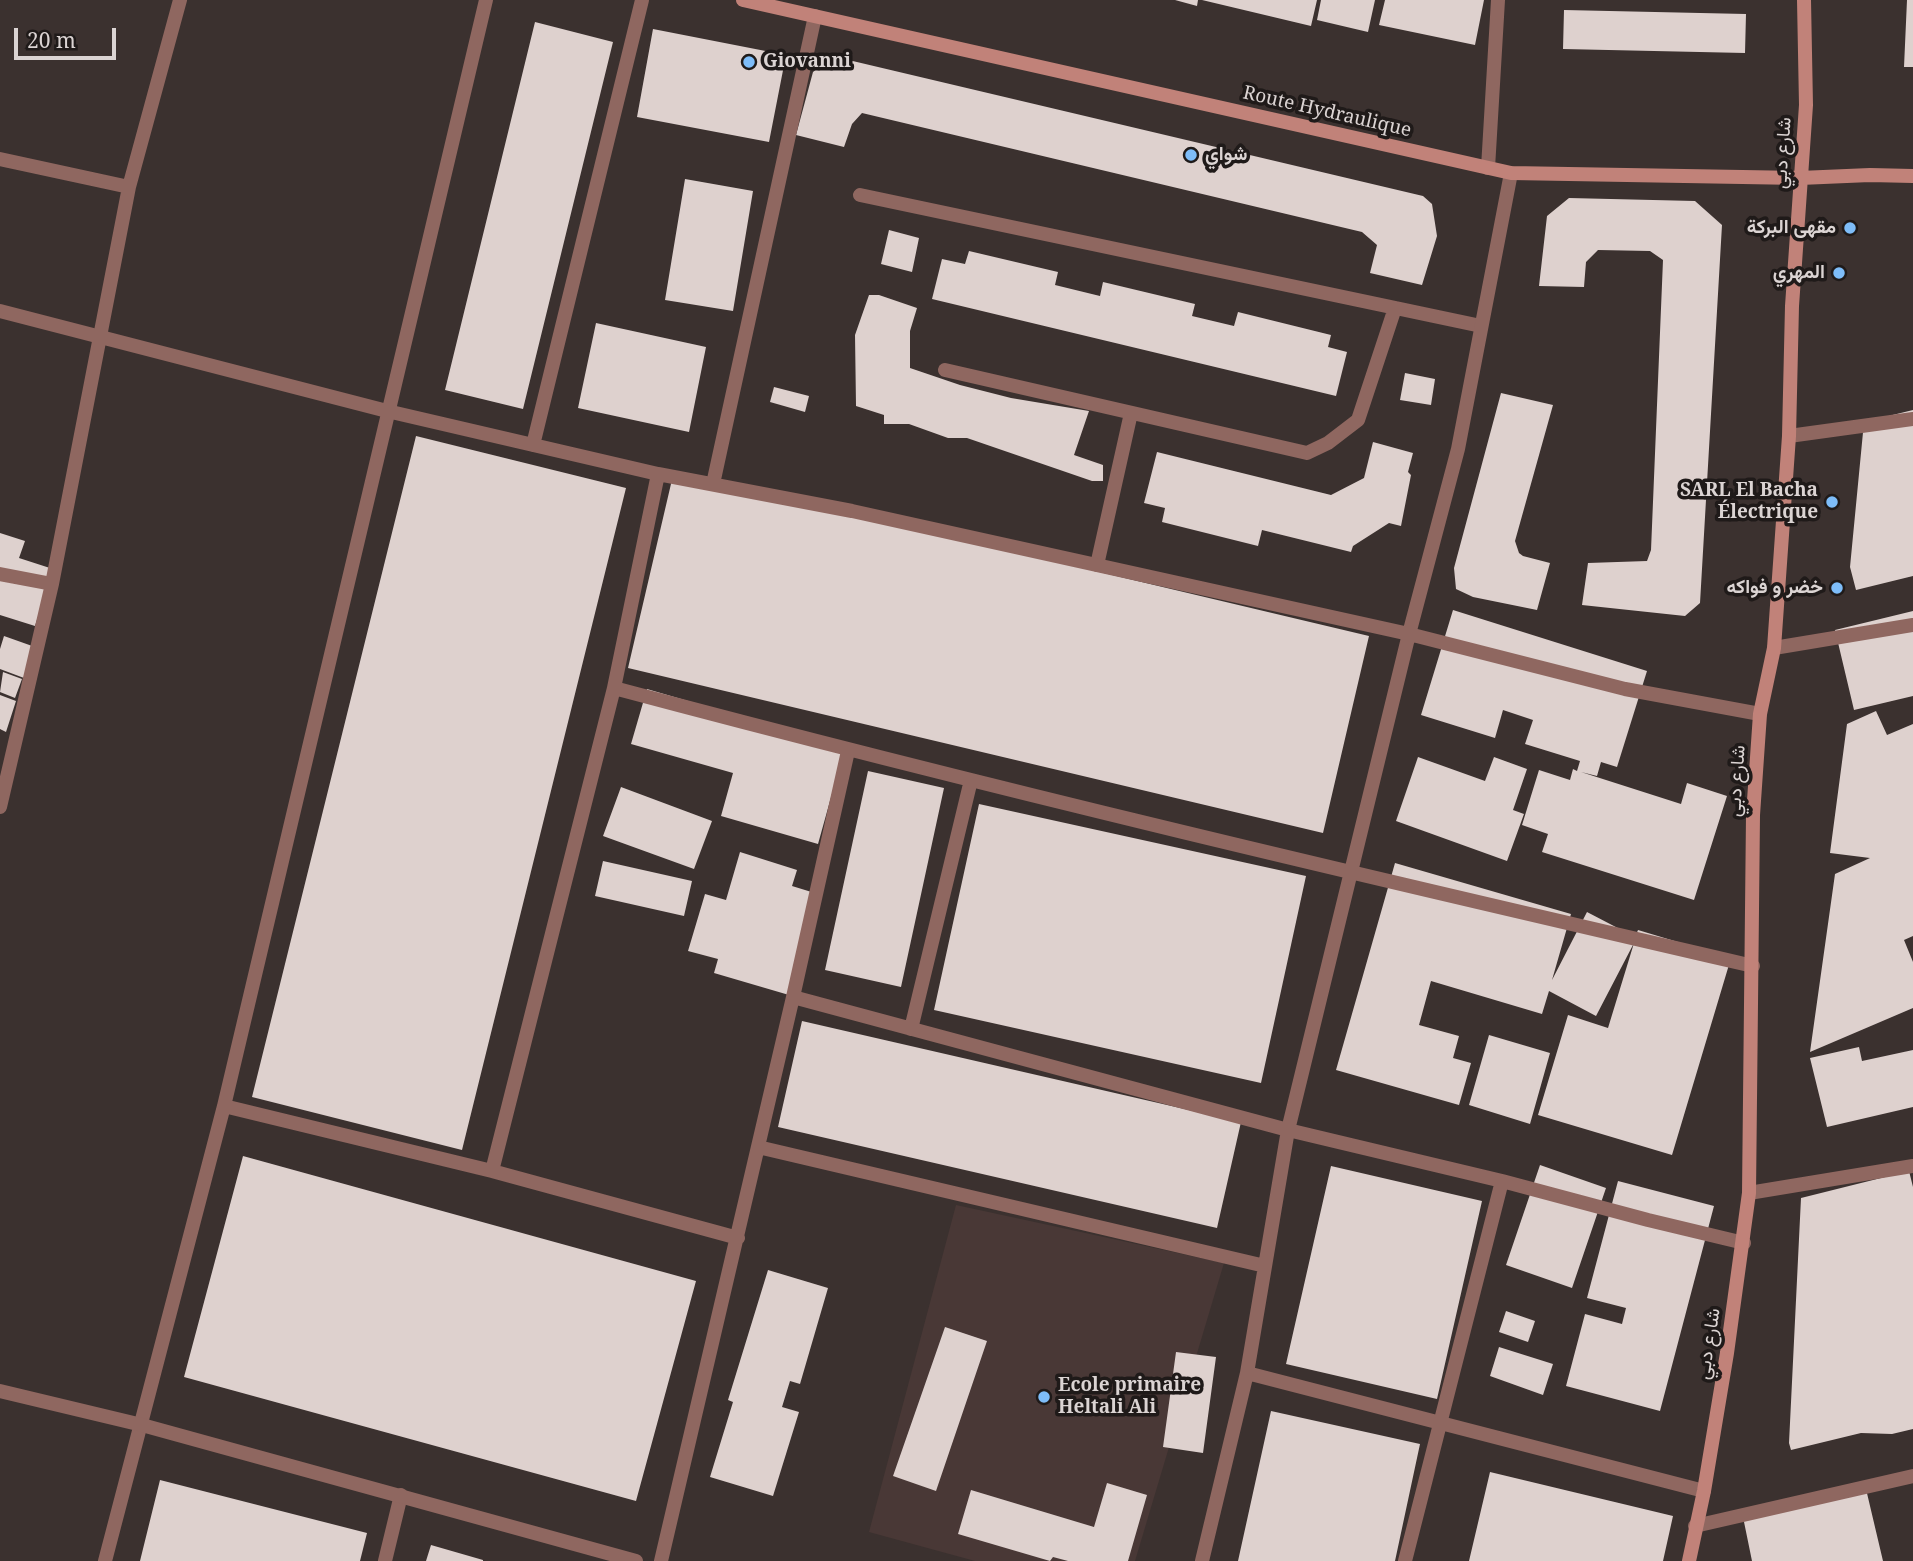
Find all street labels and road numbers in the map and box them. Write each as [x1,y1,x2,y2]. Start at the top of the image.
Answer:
street label: Route Hydraulique [1241,82,1413,142]
street label: شارع دبي [1769,116,1797,190]
street label: شارع دبي [1723,744,1751,818]
street label: شارع دبي [1692,1307,1726,1381]

